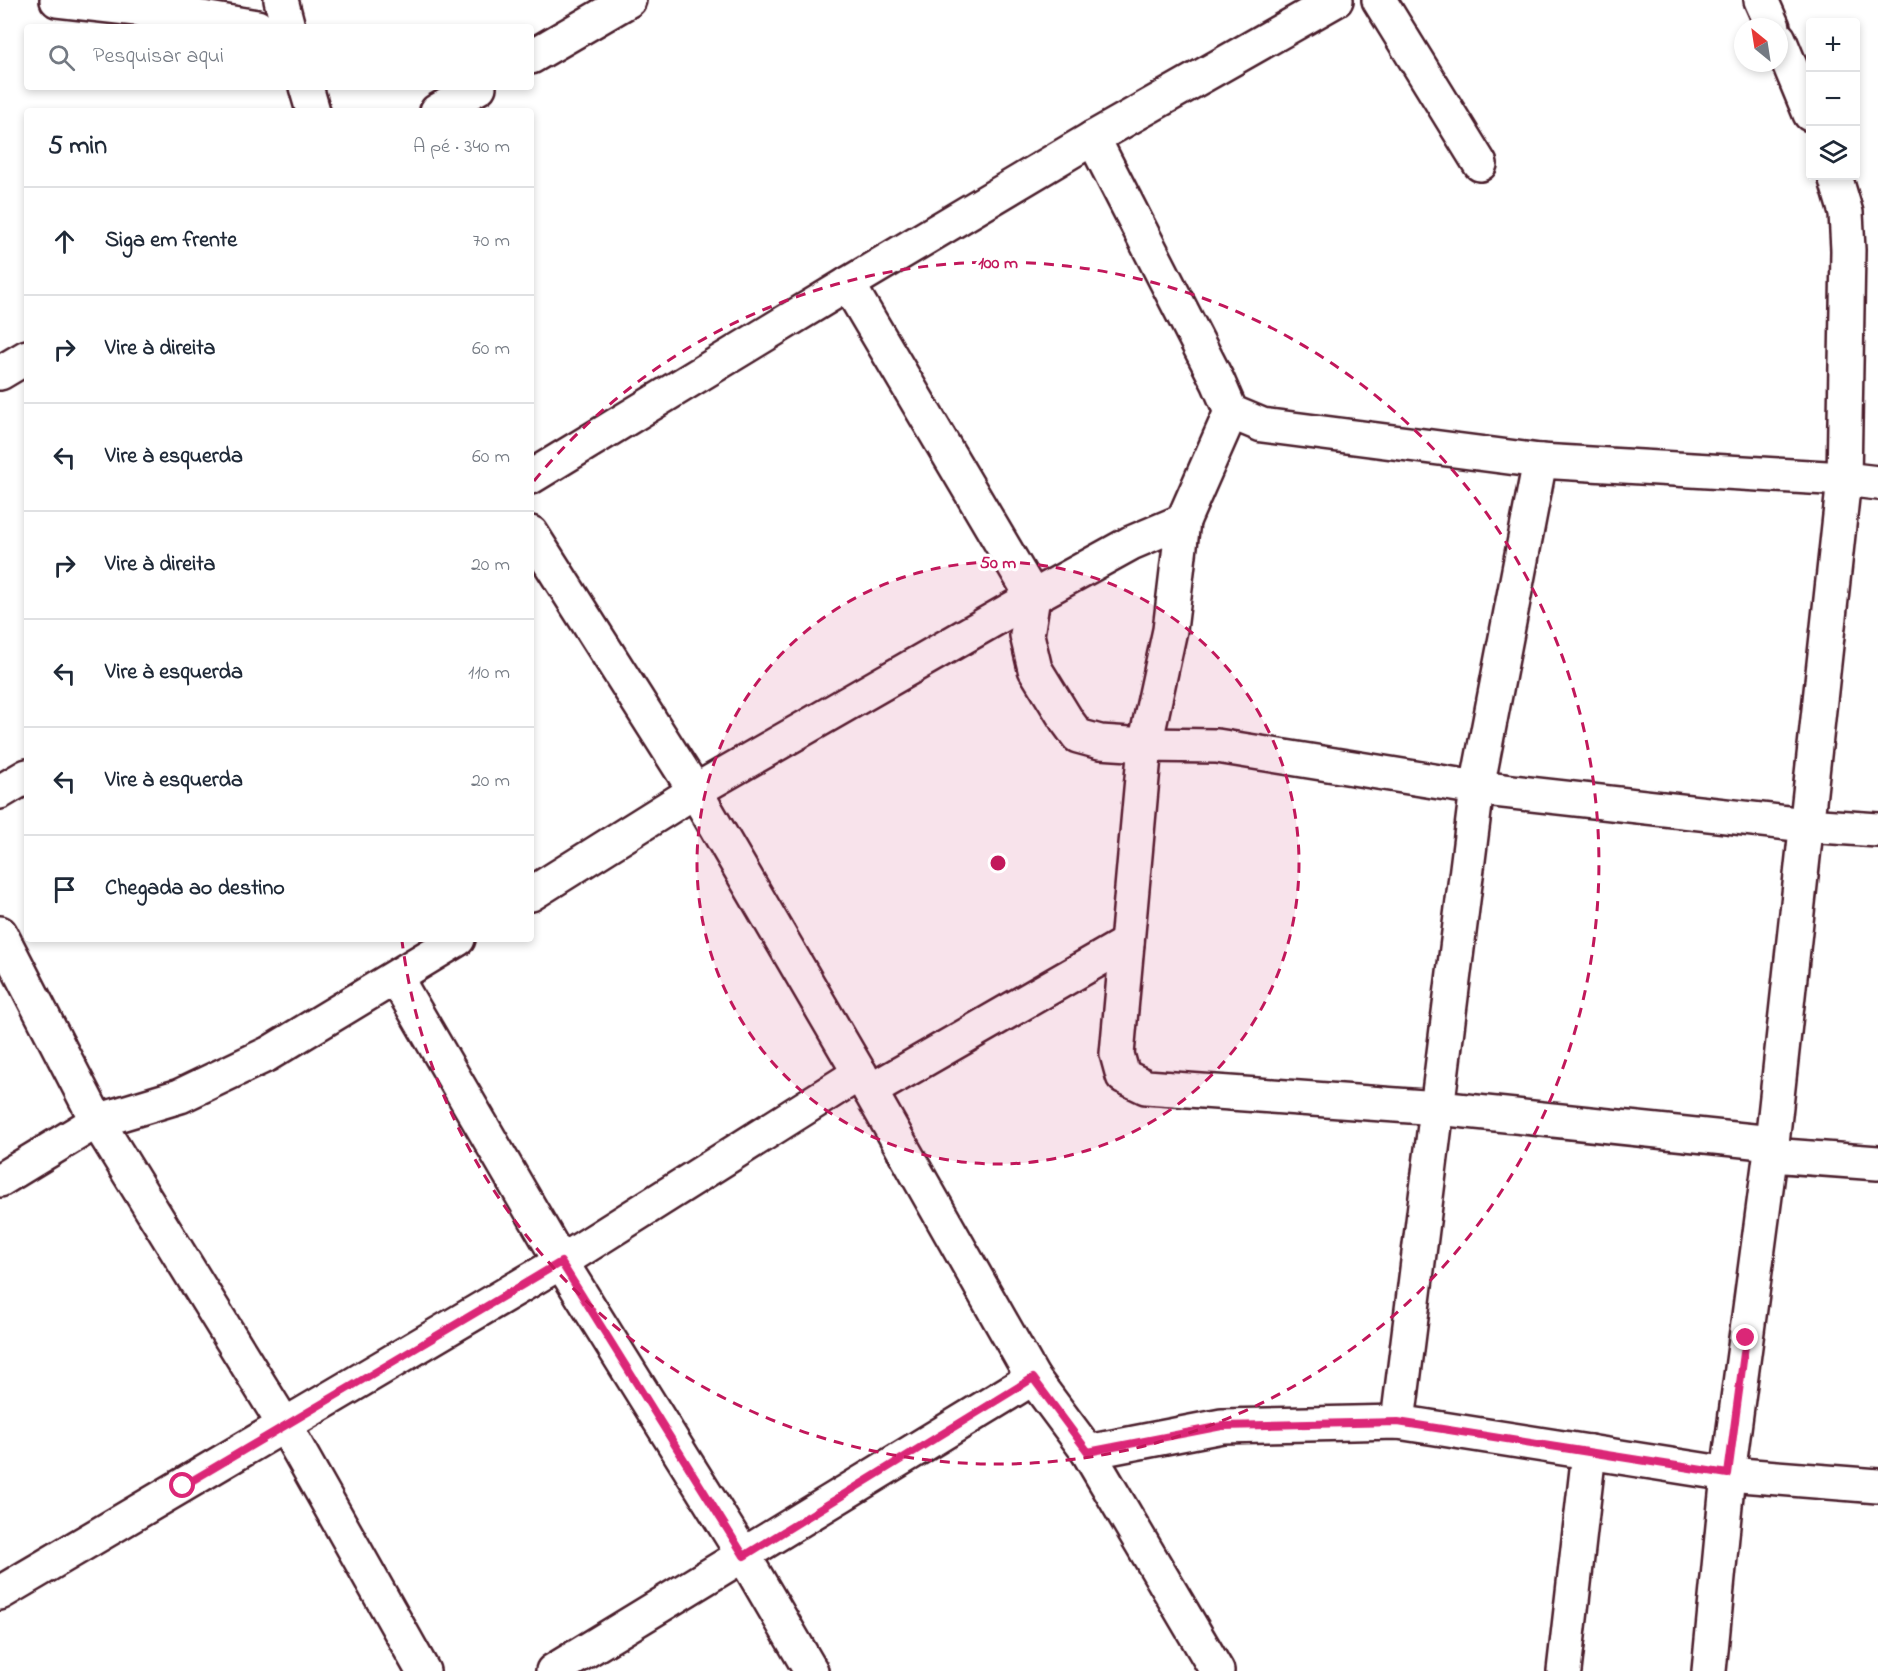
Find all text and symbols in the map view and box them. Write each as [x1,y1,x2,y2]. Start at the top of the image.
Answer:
north arrow [1734,18,1788,72]
map controls [1806,18,1860,180]
button: + [1806,18,1860,72]
search box [24,24,534,90]
icon: search [45,41,78,74]
text: Pesquisar aqui [93,41,224,73]
button: − [1806,72,1860,126]
button: layers [1806,126,1860,180]
text: 5 min [48,128,107,166]
text: A pé · 340 m [413,133,510,162]
icon: ahead [48,225,81,258]
text: Siga em frente [105,225,237,257]
text: 70 m [473,227,510,256]
text: 100 m [978,251,1018,277]
icon: right [48,333,81,366]
text: Vire à direita [105,333,215,365]
text: 60 m [472,335,510,364]
icon: left [48,441,81,474]
text: Vire à esquerda [105,441,243,473]
text: 60 m [472,443,510,472]
icon: right [48,549,81,582]
text: Vire à direita [105,549,215,581]
text: 20 m [471,551,510,580]
text: 50 m [980,551,1016,577]
icon: left [48,657,81,690]
text: Vire à esquerda [105,657,243,689]
text: 110 m [468,659,510,688]
icon: left [48,765,81,798]
text: Vire à esquerda [105,765,243,797]
text: 20 m [471,767,510,796]
centre of rings [988,853,1008,873]
icon: arrive [48,873,81,906]
text: Chegada ao destino [105,873,285,905]
route end [1732,1324,1758,1350]
route start [169,1472,195,1498]

